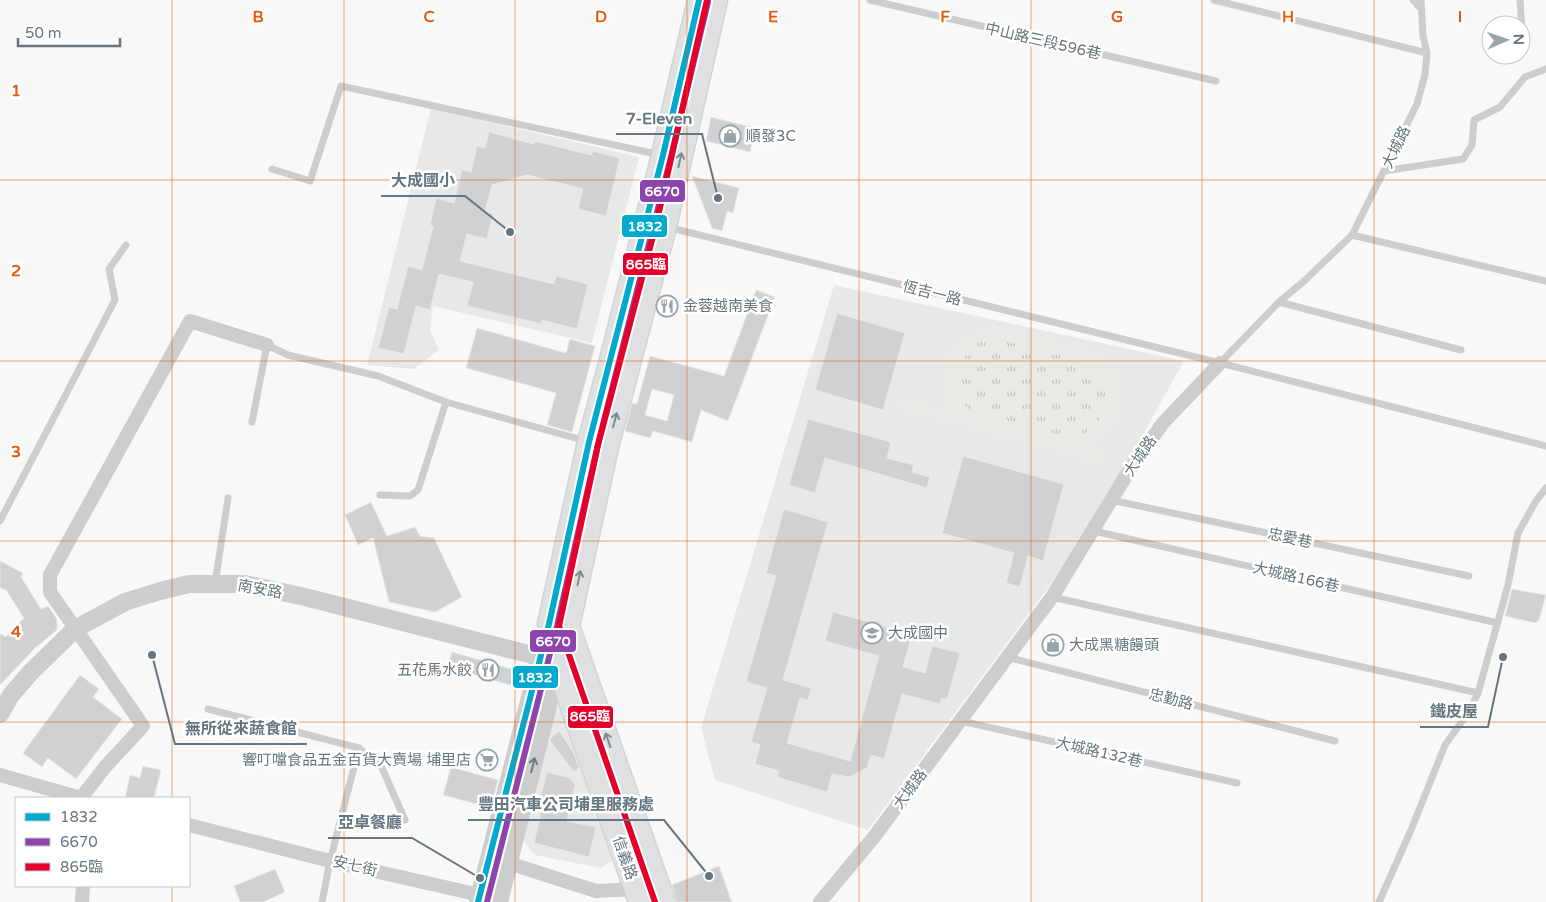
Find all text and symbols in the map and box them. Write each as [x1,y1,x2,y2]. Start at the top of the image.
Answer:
text: B [252,7,264,27]
text: C [423,7,435,27]
text: D [595,7,607,27]
text: E [768,7,778,27]
text: F [940,7,950,27]
text: G [1111,7,1123,27]
text: H [1282,7,1294,27]
text: I [1458,7,1462,27]
scale bar [18,15,120,47]
north arrow [1481,15,1531,65]
street label: 中山路三段596巷 [983,19,1103,63]
text: 50 m [25,24,62,42]
text: N [1510,34,1527,45]
text: 1 [11,81,21,101]
callout: 7-Eleven [616,103,702,134]
text: 7-Eleven [626,109,692,129]
street label: 大城路 [1378,123,1414,171]
shop icon: 順發3C [718,124,742,148]
place label: 順發3C [746,127,796,145]
one-way arrow [676,153,685,169]
callout: 大成國小 [381,165,465,196]
text: 大成國小 [391,171,455,191]
line badge: 6670 [639,179,686,203]
text: 6670 [644,183,680,200]
line badge: 1832 [621,214,668,238]
text: 1832 [627,218,663,235]
line badge: 865臨 [622,252,669,276]
text: 865臨 [626,256,666,273]
text: 2 [11,261,21,281]
street label: 恆吉一路 [901,277,963,309]
restaurant icon: 金蓉越南美食 [655,294,679,318]
place label: 金蓉越南美食 [683,297,773,315]
one-way arrow [610,412,620,428]
street label: 大城路 [1120,432,1160,480]
text: 3 [11,442,21,462]
street label: 忠愛巷 [1266,525,1314,551]
street label: 大城路166巷 [1251,558,1341,596]
one-way arrow [574,571,584,587]
street label: 南安路 [236,576,284,602]
school or university icon: 大成國中 [860,621,884,645]
text: 4 [11,622,21,642]
place label: 大成國中 [888,624,948,642]
line badge: 6670 [529,629,577,653]
text: 6670 [535,633,571,650]
shop icon: 大成黑糖饅頭 [1041,633,1065,657]
place label: 大成黑糖饅頭 [1069,636,1159,654]
restaurant icon: 五花馬水餃 [476,658,500,682]
place label: 五花馬水餃 [397,661,472,679]
line badge: 1832 [512,665,559,689]
text: 1832 [517,669,553,686]
street label: 忠勤路 [1147,685,1195,713]
callout: 鐵皮屋 [1420,696,1488,727]
text: 鐵皮屋 [1430,702,1478,722]
line badge: 865臨 [567,705,614,729]
text: 865臨 [570,708,610,725]
callout: 無所從來蔬食館 [175,713,307,744]
text: 無所從來蔬食館 [185,719,297,739]
one-way arrow [603,733,612,748]
street label: 大城路132巷 [1054,733,1144,771]
supermarket icon: 響叮噹食品五金百貨大賣場 埔里店 [475,748,499,772]
place label: 響叮噹食品五金百貨大賣場 埔里店 [242,751,471,769]
one-way arrow [529,757,538,773]
street label: 大城路 [889,766,931,812]
callout: 豐田汽車公司埔里服務處 [468,789,664,820]
text: 豐田汽車公司埔里服務處 [478,795,654,815]
legend [15,797,190,887]
callout: 亞卓餐廳 [328,807,412,838]
text: 1832 [60,808,98,826]
text: 亞卓餐廳 [338,813,402,833]
text: 6670 [60,833,98,851]
street label: 信義路 [609,834,641,882]
street label: 安七街 [331,852,379,880]
text: 865臨 [60,858,103,876]

